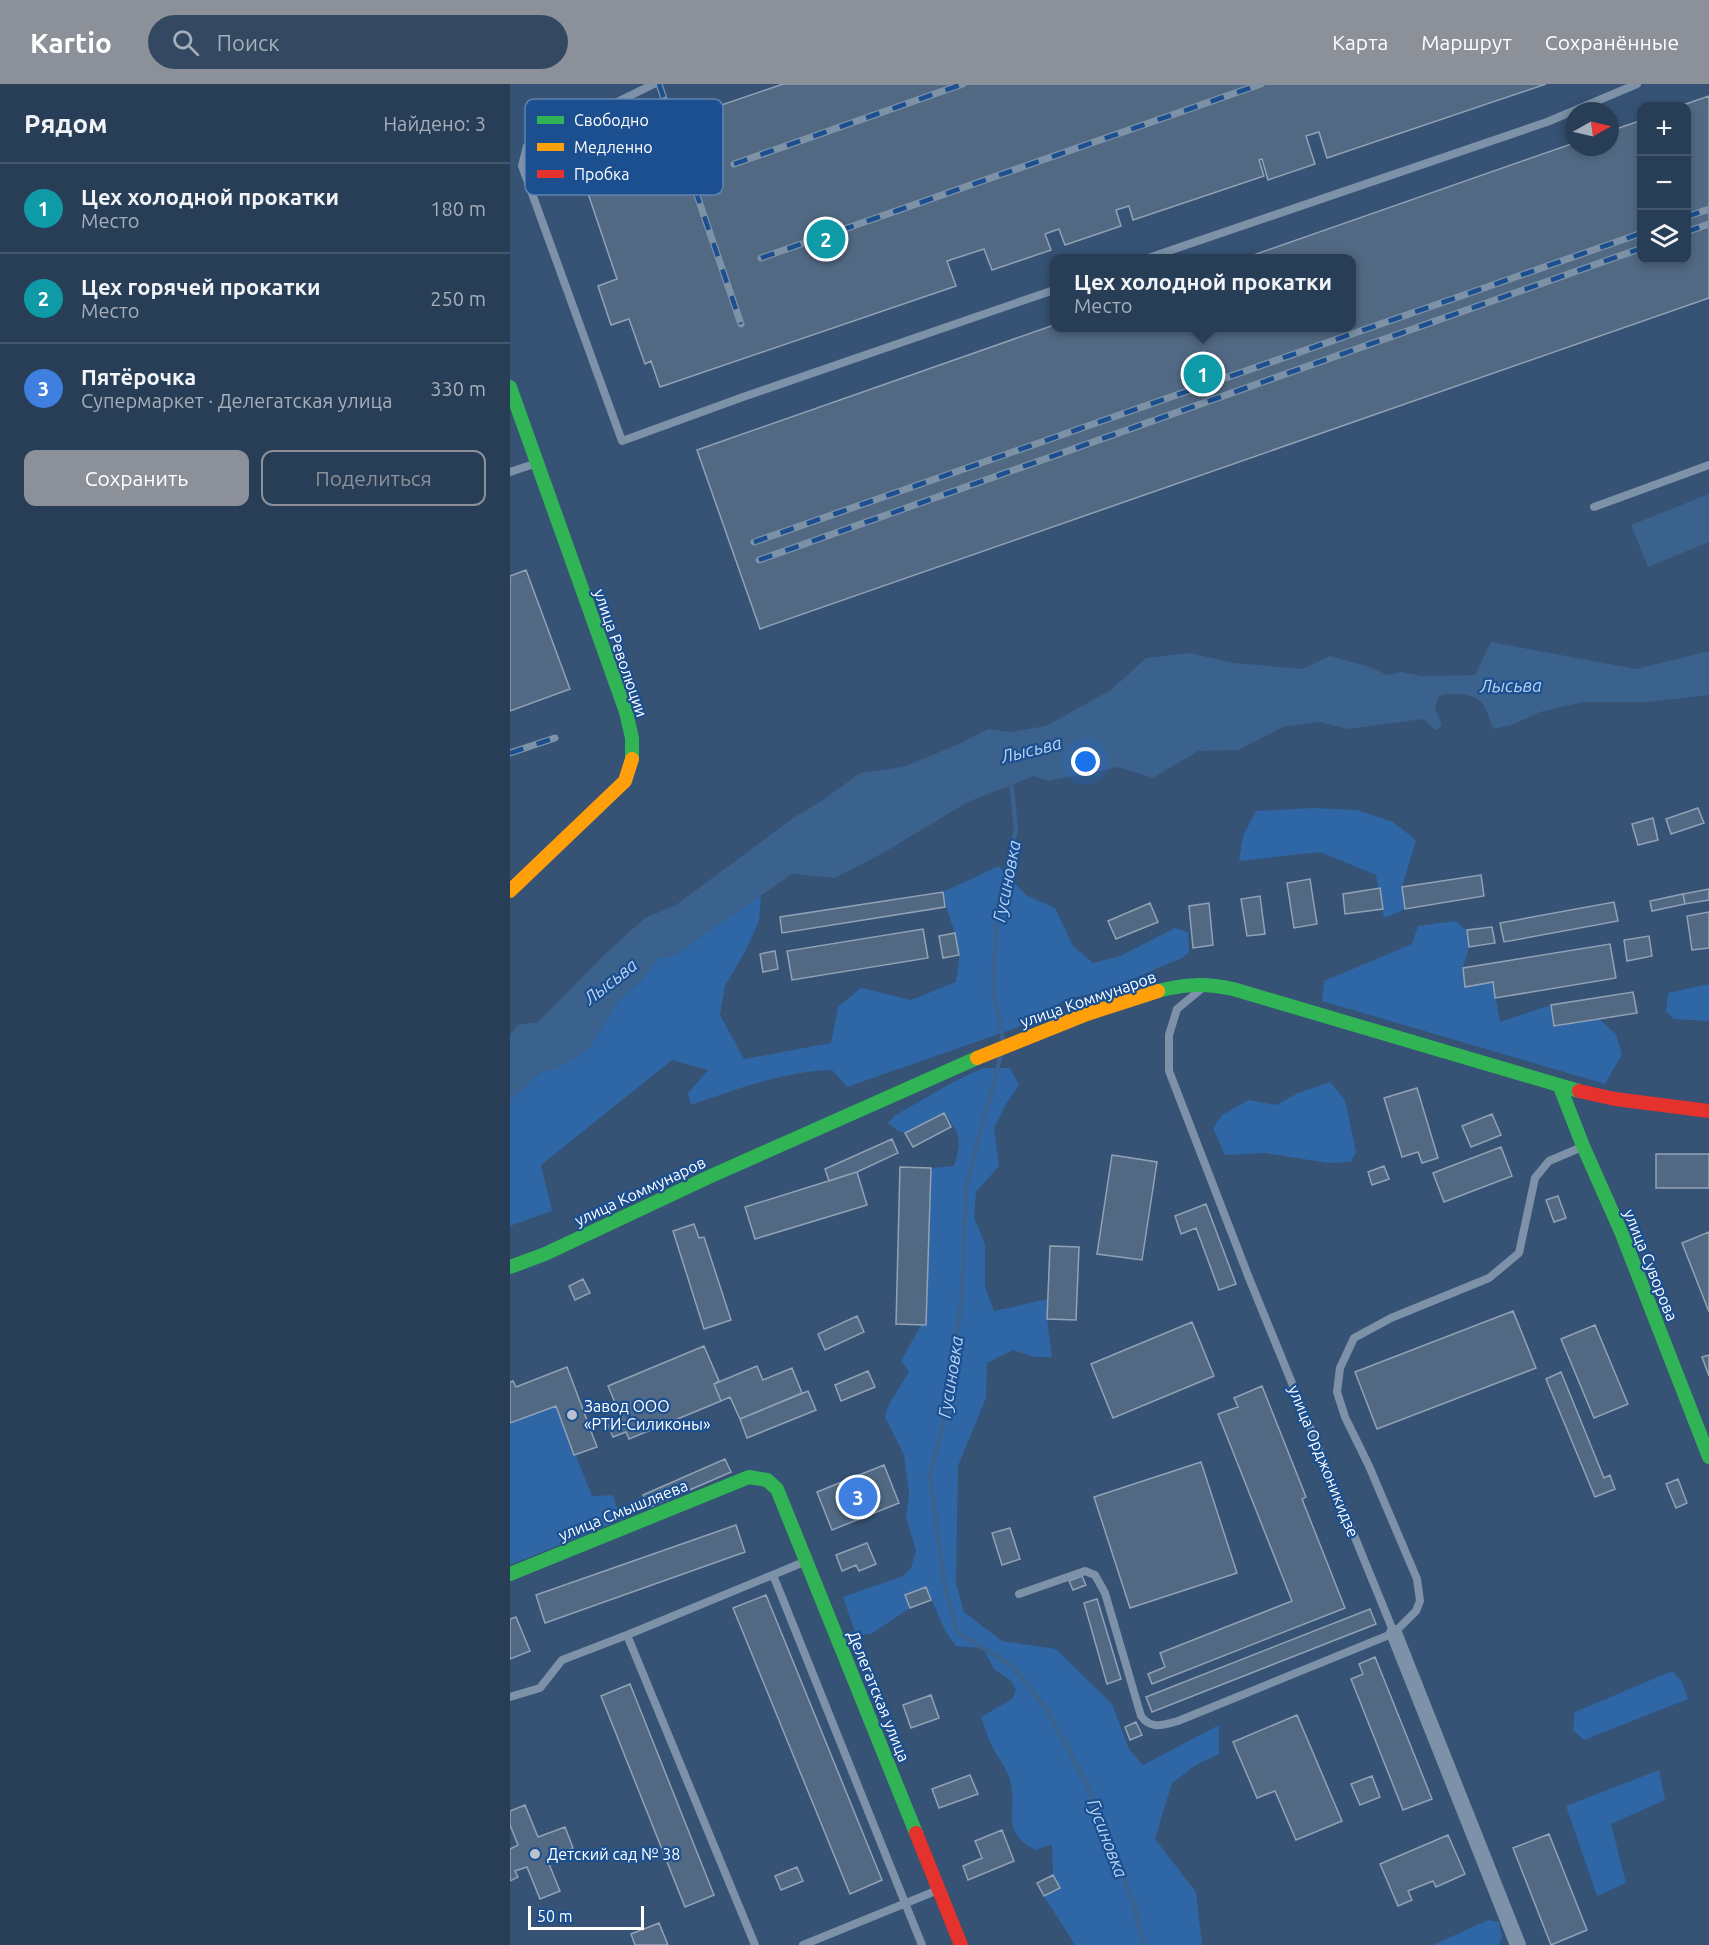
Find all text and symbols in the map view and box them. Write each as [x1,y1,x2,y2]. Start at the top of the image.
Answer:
search box [148,15,568,69]
icon: search [169,26,202,59]
text: Kartio [30,27,112,58]
text: Поиск [217,30,279,55]
text: Карта [1332,30,1388,54]
text: Маршрут [1421,30,1512,54]
text: Сохранённые [1545,30,1679,54]
legend [525,99,723,195]
north arrow [1565,102,1619,156]
map controls [1637,102,1691,264]
button: + [1637,102,1691,156]
text: Рядом [24,109,108,138]
text: Свободно [574,111,649,129]
text: Найдено: 3 [383,112,486,135]
text: Медленно [574,138,653,156]
button: − [1637,156,1691,210]
text: Пробка [574,165,630,183]
text: Цех холодной прокатки [81,184,339,209]
text: 1 [38,197,49,220]
text: 180 m [430,197,486,220]
text: Место [81,209,140,232]
button: layers [1637,210,1691,264]
pin: 2 [806,216,846,262]
popup [1050,254,1356,332]
text: Цех холодной прокатки [1074,269,1332,294]
text: Цех горячей прокатки [81,274,321,299]
text: 2 [38,287,49,310]
text: 250 m [430,287,486,310]
text: Место [1074,294,1133,317]
text: Место [81,299,140,322]
pin: 1 [1184,352,1222,396]
text: Пятёрочка [81,364,196,389]
text: 3 [38,377,49,400]
text: 330 m [430,377,486,400]
text: Супермаркет · Делегатская улица [81,389,393,412]
button: Сохранить [24,450,249,506]
button: Поделиться [261,450,486,506]
street label: улица Революции [591,587,651,719]
water label: Лысьва [1479,674,1542,696]
water label: Лысьва [998,732,1064,766]
your location [1071,747,1100,776]
water label: Гусиновка [988,838,1024,923]
water label: Лысьва [579,954,641,1009]
street label: улица Коммунаров [1018,967,1158,1031]
street label: улица Коммунаров [572,1153,708,1229]
street label: улица Суворова [1620,1206,1682,1324]
water label: Гусиновка [934,1334,966,1419]
street label: улица Орджоникидзе [1285,1382,1363,1540]
place label: Завод ООО «РТИ-Силиконы» [584,1397,710,1433]
marker: Завод ООО «РТИ-Силиконы» [565,1408,579,1422]
pin: 3 [838,1474,878,1520]
street label: улица Смышляева [556,1476,690,1544]
street label: Делегатская улица [844,1628,914,1764]
water label: Гусиновка [1084,1796,1132,1880]
place label: Детский сад № 38 [547,1845,680,1863]
marker: Детский сад № 38 [528,1847,542,1861]
scale bar [528,1903,644,1930]
text: 50 m [537,1907,573,1925]

